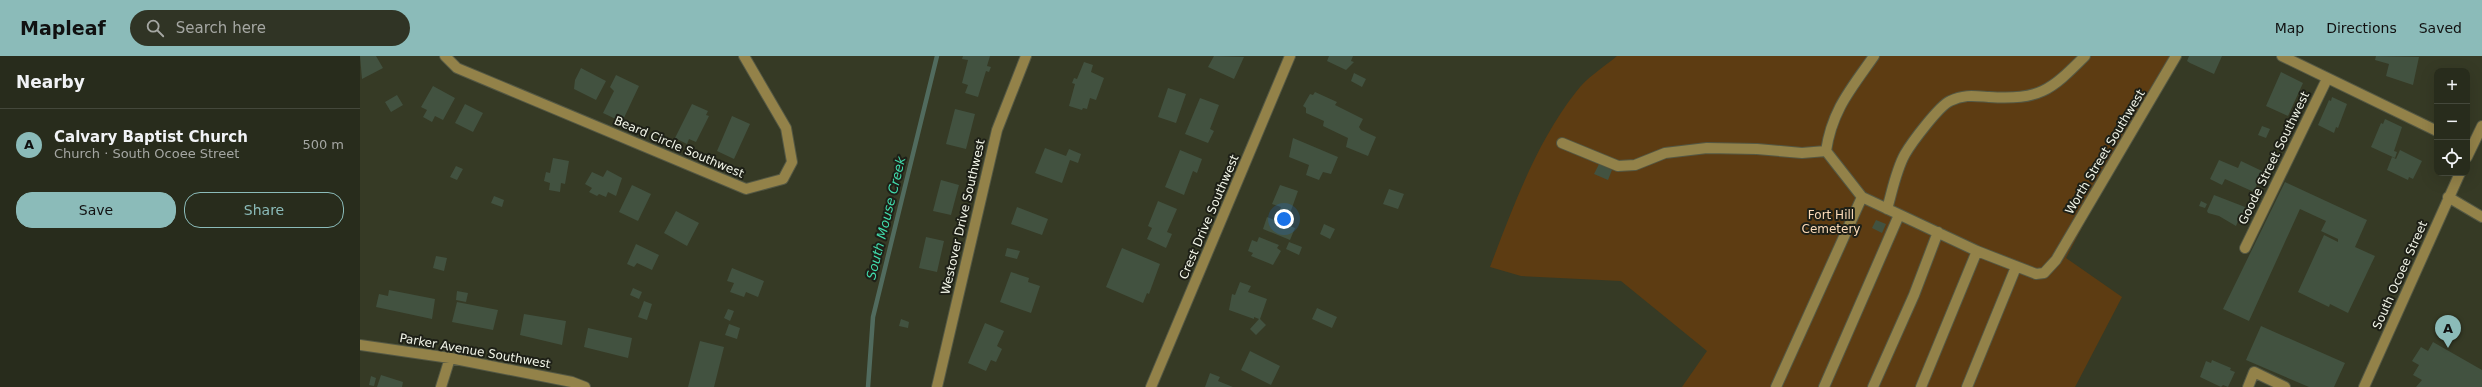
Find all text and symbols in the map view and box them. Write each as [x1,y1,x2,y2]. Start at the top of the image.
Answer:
search box [130,10,410,46]
text: Mapleaf [20,17,106,39]
icon: search [144,17,166,39]
text: Search here [176,19,266,37]
text: Map [2275,20,2304,36]
text: Directions [2326,20,2397,36]
text: Saved [2419,20,2462,36]
map controls [2434,68,2470,176]
button: + [2434,68,2470,104]
text: Nearby [16,72,85,92]
street label: Worth Street Southwest [2062,87,2148,217]
street label: Goode Street Southwest [2236,89,2312,227]
button: − [2434,104,2470,140]
street label: Beard Circle Southwest [612,113,746,181]
text: Calvary Baptist Church [54,128,248,146]
text: A [24,137,34,152]
text: 500 m [302,137,344,152]
street label: Westover Drive Southwest [938,138,988,296]
button: locate [2434,140,2470,176]
text: Church · South Ocoee Street [54,146,239,161]
street label: Crest Drive Southwest [1176,152,1242,281]
water label: South Mouse Creek [863,155,909,281]
button: Save [16,192,176,228]
button: Share [184,192,344,228]
park label: Fort Hill Cemetery [1802,208,1860,236]
your location [1274,209,1294,229]
street label: South Ocoee Street [2370,218,2430,331]
pin: A [2435,315,2461,348]
street label: Parker Avenue Southwest [398,331,552,371]

